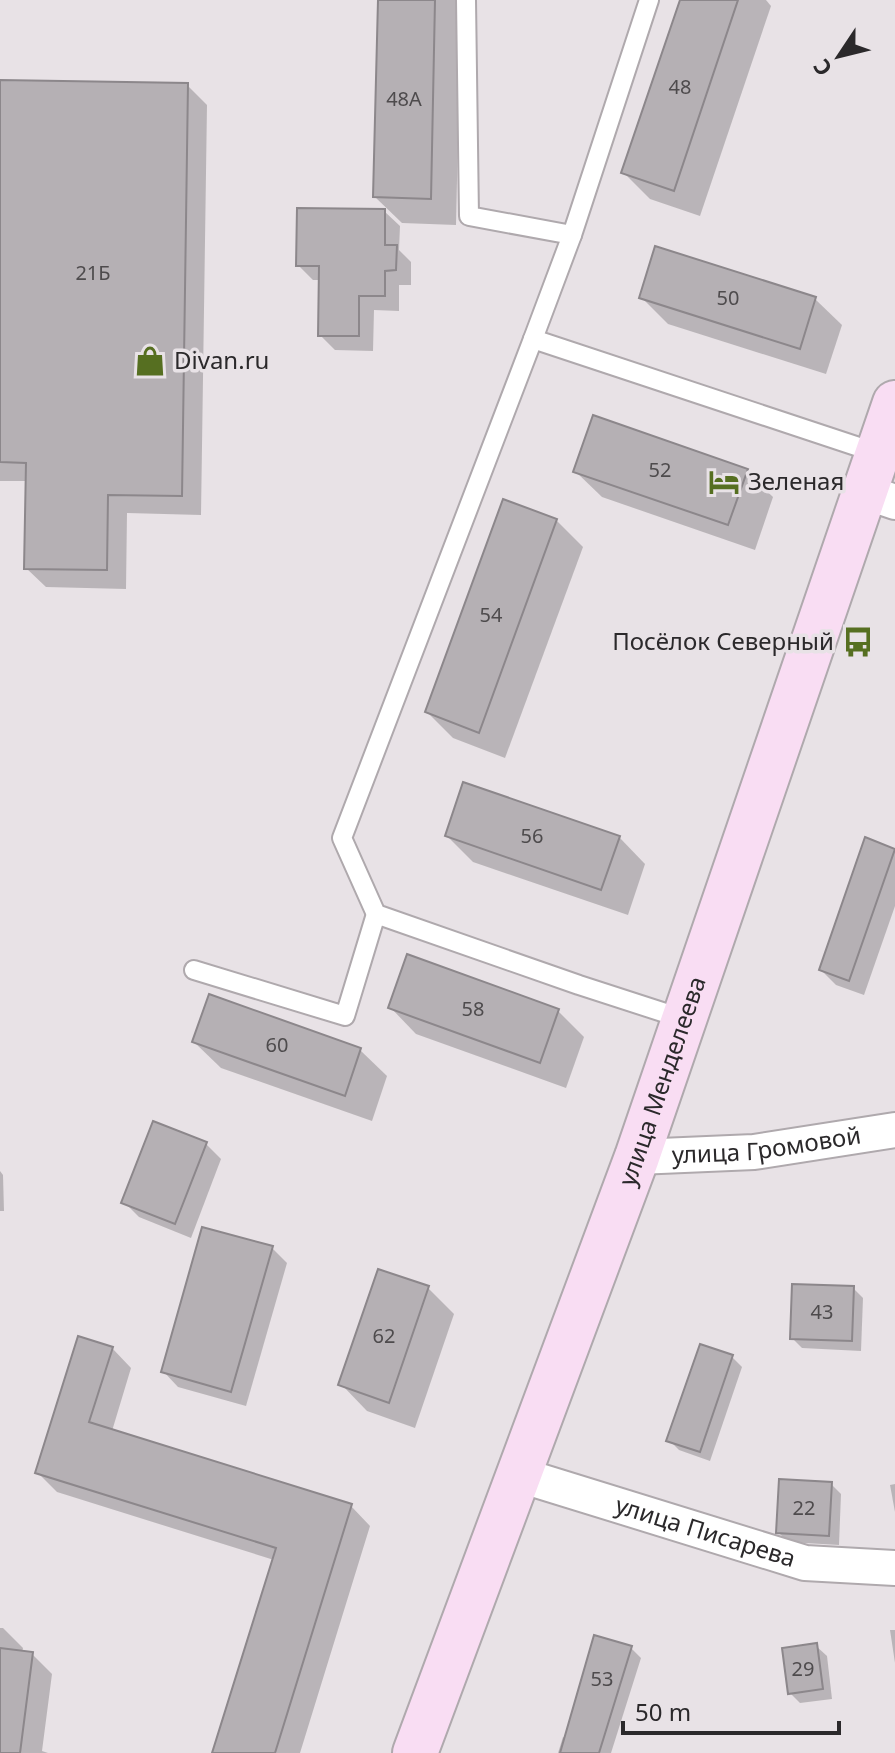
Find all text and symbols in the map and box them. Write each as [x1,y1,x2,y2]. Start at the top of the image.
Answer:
north arrow [799,16,879,96]
text: С [805,54,838,82]
house number: 48 [669,73,691,100]
house number: 48А [386,85,422,112]
house number: 21Б [75,259,111,286]
house number: 50 [717,284,739,311]
place label: Divan.ru [174,343,269,376]
shop icon: Divan.ru [133,344,167,378]
house number: 52 [649,456,671,483]
place label: Зеленая [748,464,844,497]
hotel icon: Зеленая [707,465,741,499]
house number: 54 [480,601,503,628]
place label: Посёлок Северный [612,624,834,657]
bus stop icon: Посёлок Северный [841,625,875,659]
house number: 56 [521,822,543,849]
street label: улица Менделеева [610,972,713,1190]
house number: 58 [462,995,484,1022]
house number: 60 [266,1031,288,1058]
street label: улица Громовой [671,1118,863,1170]
house number: 43 [811,1298,833,1325]
house number: 62 [373,1322,395,1349]
street label: улица Писарева [612,1487,800,1574]
house number: 22 [793,1494,815,1521]
house number: 29 [792,1655,814,1682]
house number: 53 [591,1665,613,1692]
scale bar [623,1685,839,1735]
text: 50 m [635,1695,691,1728]

